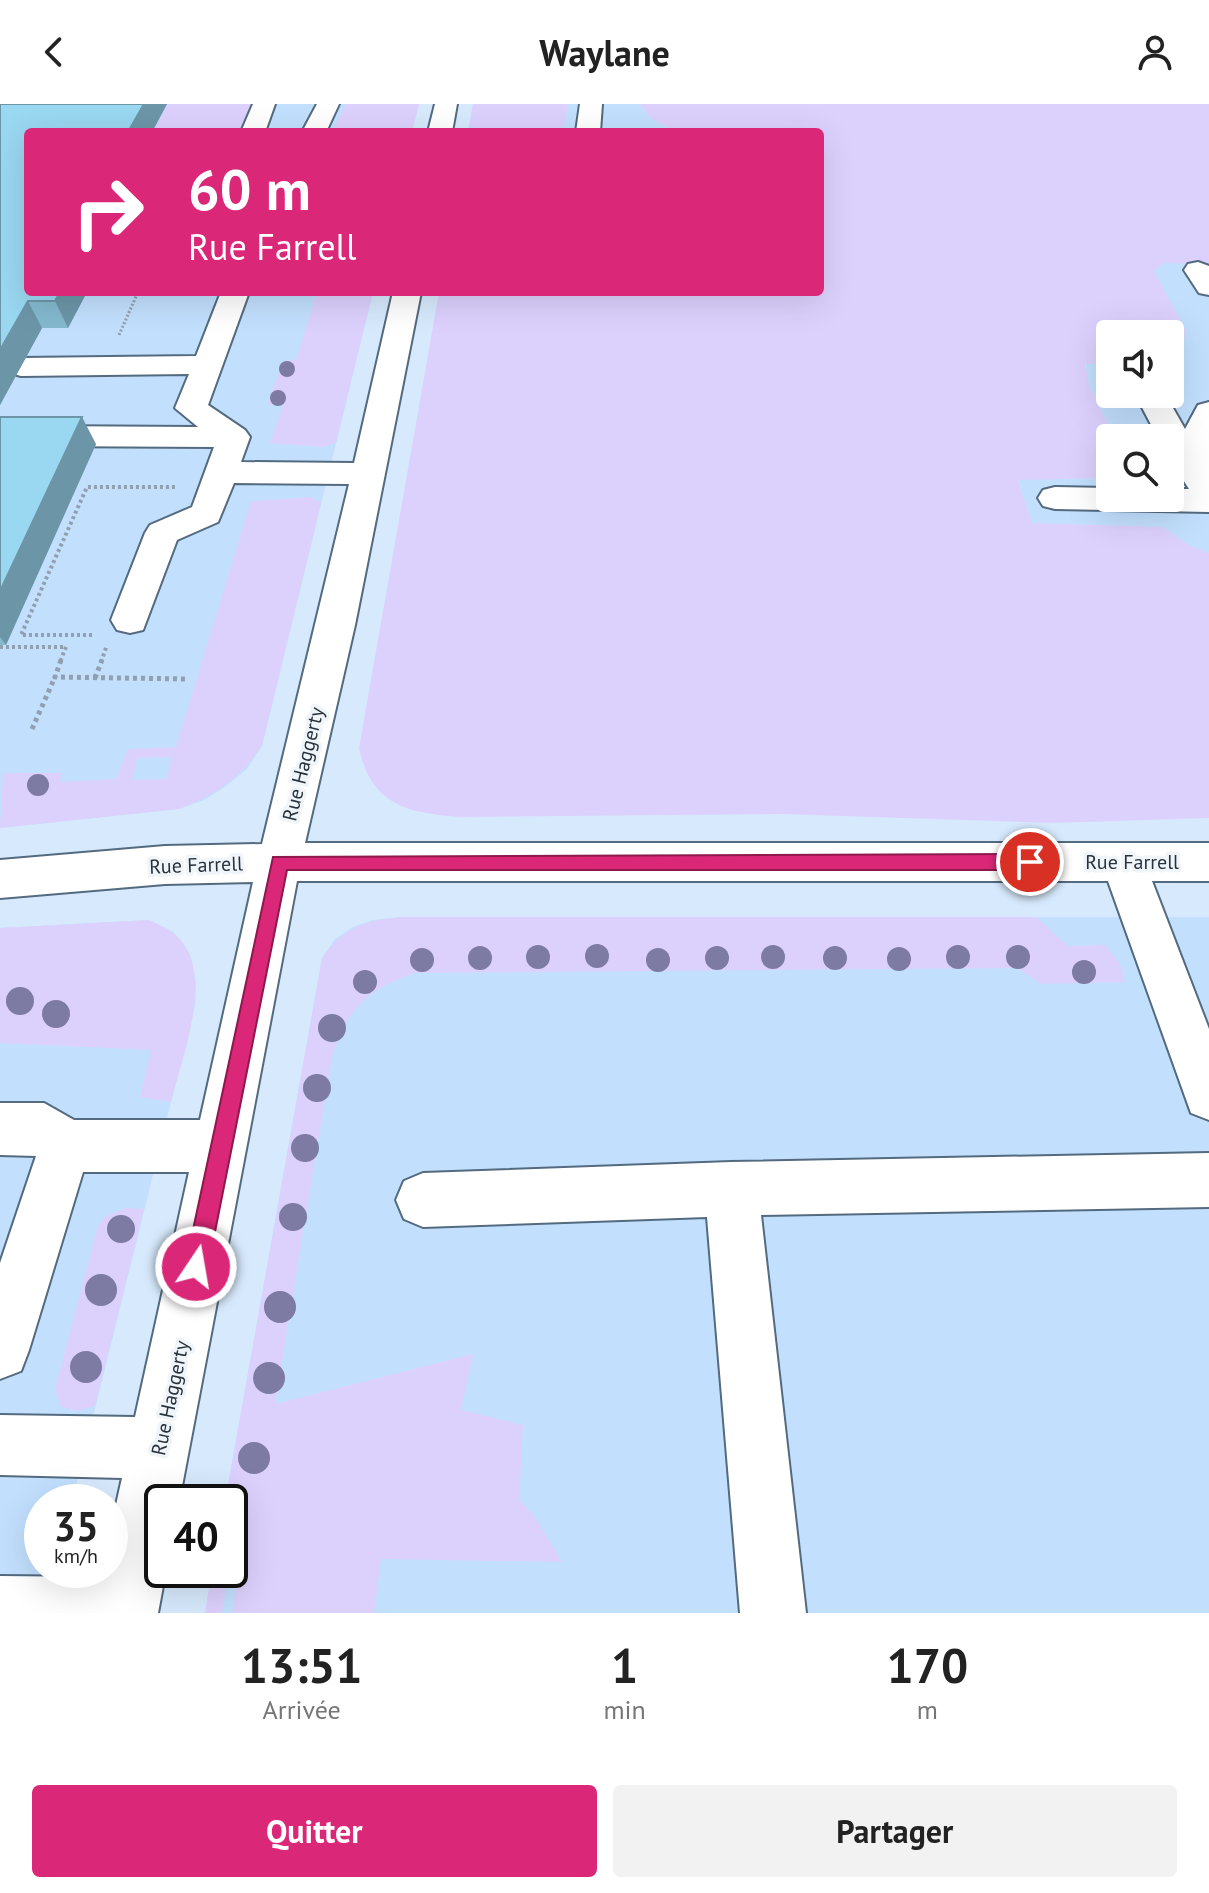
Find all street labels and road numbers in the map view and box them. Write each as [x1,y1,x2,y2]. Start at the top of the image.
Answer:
street label: Rue Haggerty [276,704,330,824]
street label: Rue Farrell [1085,849,1179,875]
street label: Rue Farrell [149,850,243,880]
street label: Rue Haggerty [145,1338,195,1458]

